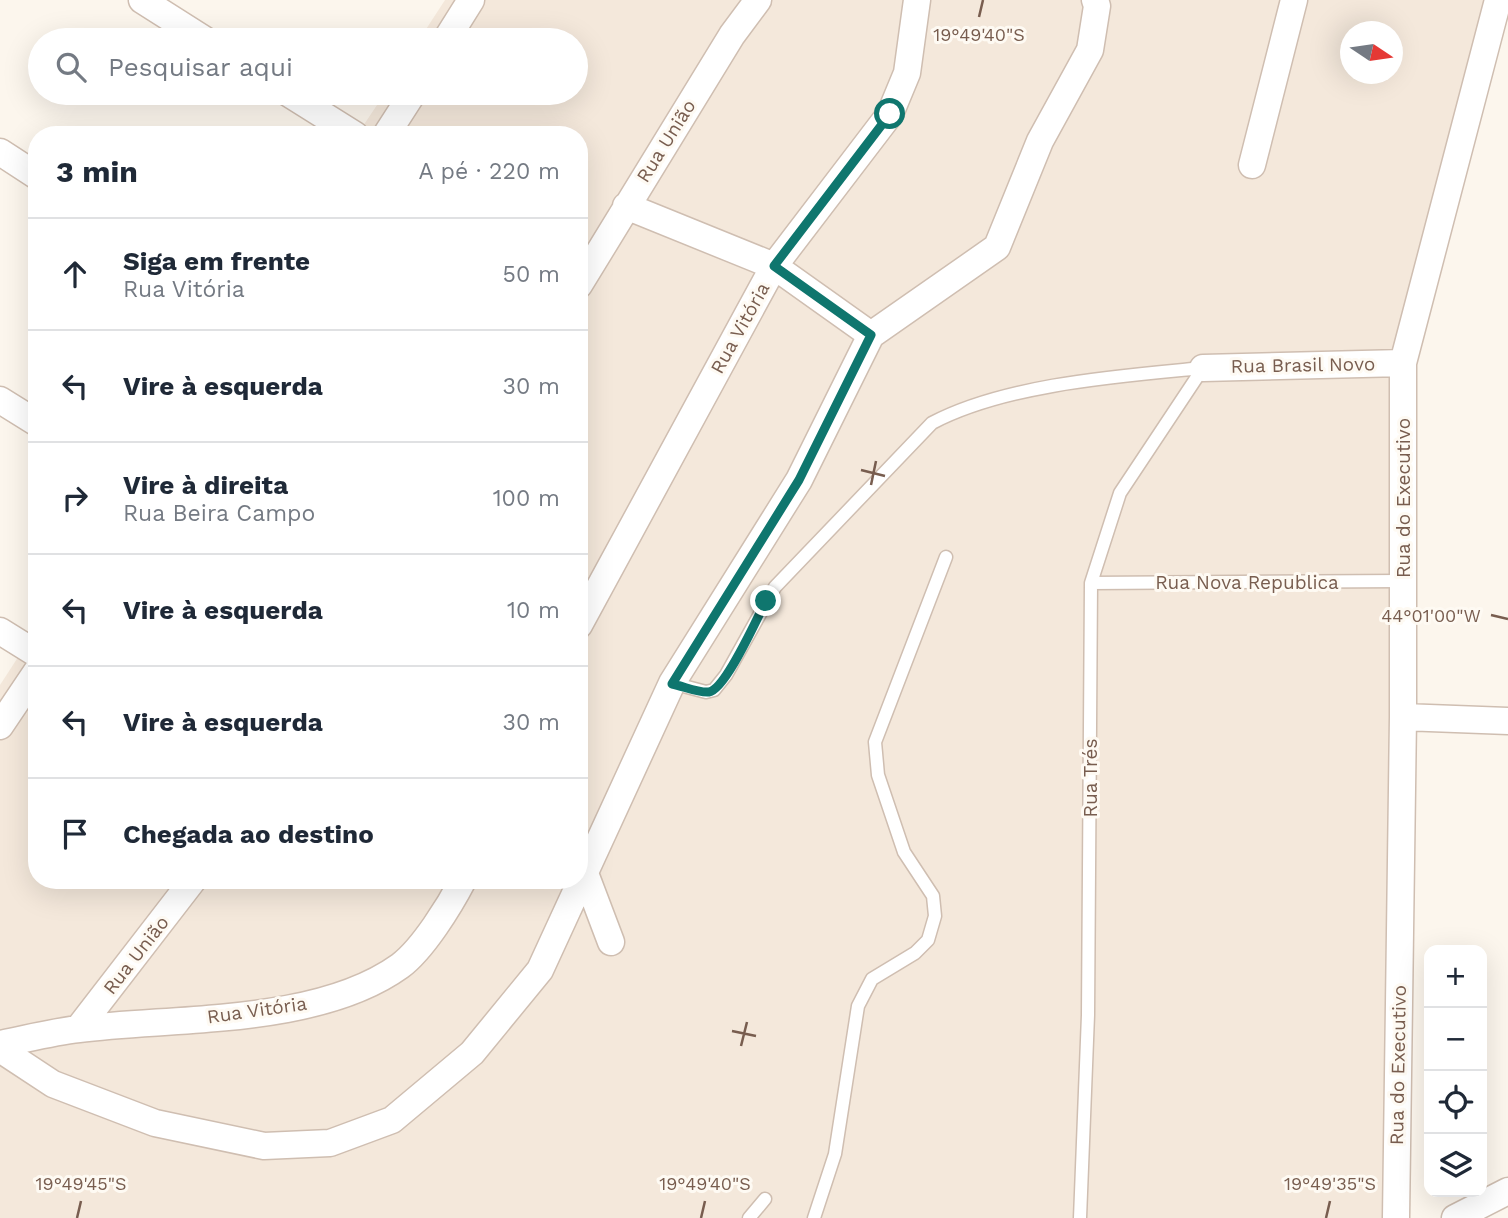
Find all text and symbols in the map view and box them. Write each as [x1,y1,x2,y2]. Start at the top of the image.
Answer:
north arrow [1340,21,1403,84]
text: 19°49'40"S [933,24,1025,45]
search box [28,28,588,105]
icon: search [52,48,90,86]
text: Pesquisar aqui [108,52,293,82]
street label: Rua União [632,95,700,187]
route start [874,98,905,129]
text: 3 min [56,154,138,189]
text: A pé · 220 m [418,158,560,185]
text: Siga em frente [123,246,310,276]
icon: ahead [56,255,94,293]
text: 50 m [503,261,560,288]
text: Rua Vitória [123,276,245,303]
street label: Rua Vitória [706,278,775,378]
street label: Rua Brasil Novo [1230,352,1376,378]
icon: left [56,367,94,405]
text: Vire à esquerda [123,371,323,401]
text: 30 m [503,373,560,400]
street label: Rua do Executivo [1392,418,1415,578]
text: Vire à direita [123,470,288,500]
icon: right [56,479,94,517]
text: 100 m [493,485,560,512]
text: Rua Beira Campo [123,500,315,527]
street label: Rua Nova Republica [1155,571,1339,594]
route end [750,585,781,616]
icon: left [56,591,94,629]
text: Vire à esquerda [123,595,323,625]
text: 10 m [507,597,560,624]
text: 44°01'00"W [1381,605,1481,626]
icon: left [56,703,94,741]
text: Vire à esquerda [123,707,323,737]
text: 30 m [503,709,560,736]
street label: Rua Trés [1079,738,1102,818]
icon: arrive [56,815,94,853]
text: Chegada ao destino [123,819,374,849]
street label: Rua União [98,911,174,999]
map controls [1424,945,1487,1197]
button: + [1424,945,1487,1008]
street label: Rua do Executivo [1385,985,1411,1145]
street label: Rua Vitória [206,992,309,1028]
button: − [1424,1008,1487,1071]
button: locate [1424,1071,1487,1134]
button: layers [1424,1134,1487,1197]
text: 19°49'45"S [36,1173,126,1194]
text: 19°49'40"S [659,1173,751,1194]
text: 19°49'35"S [1284,1173,1376,1194]

